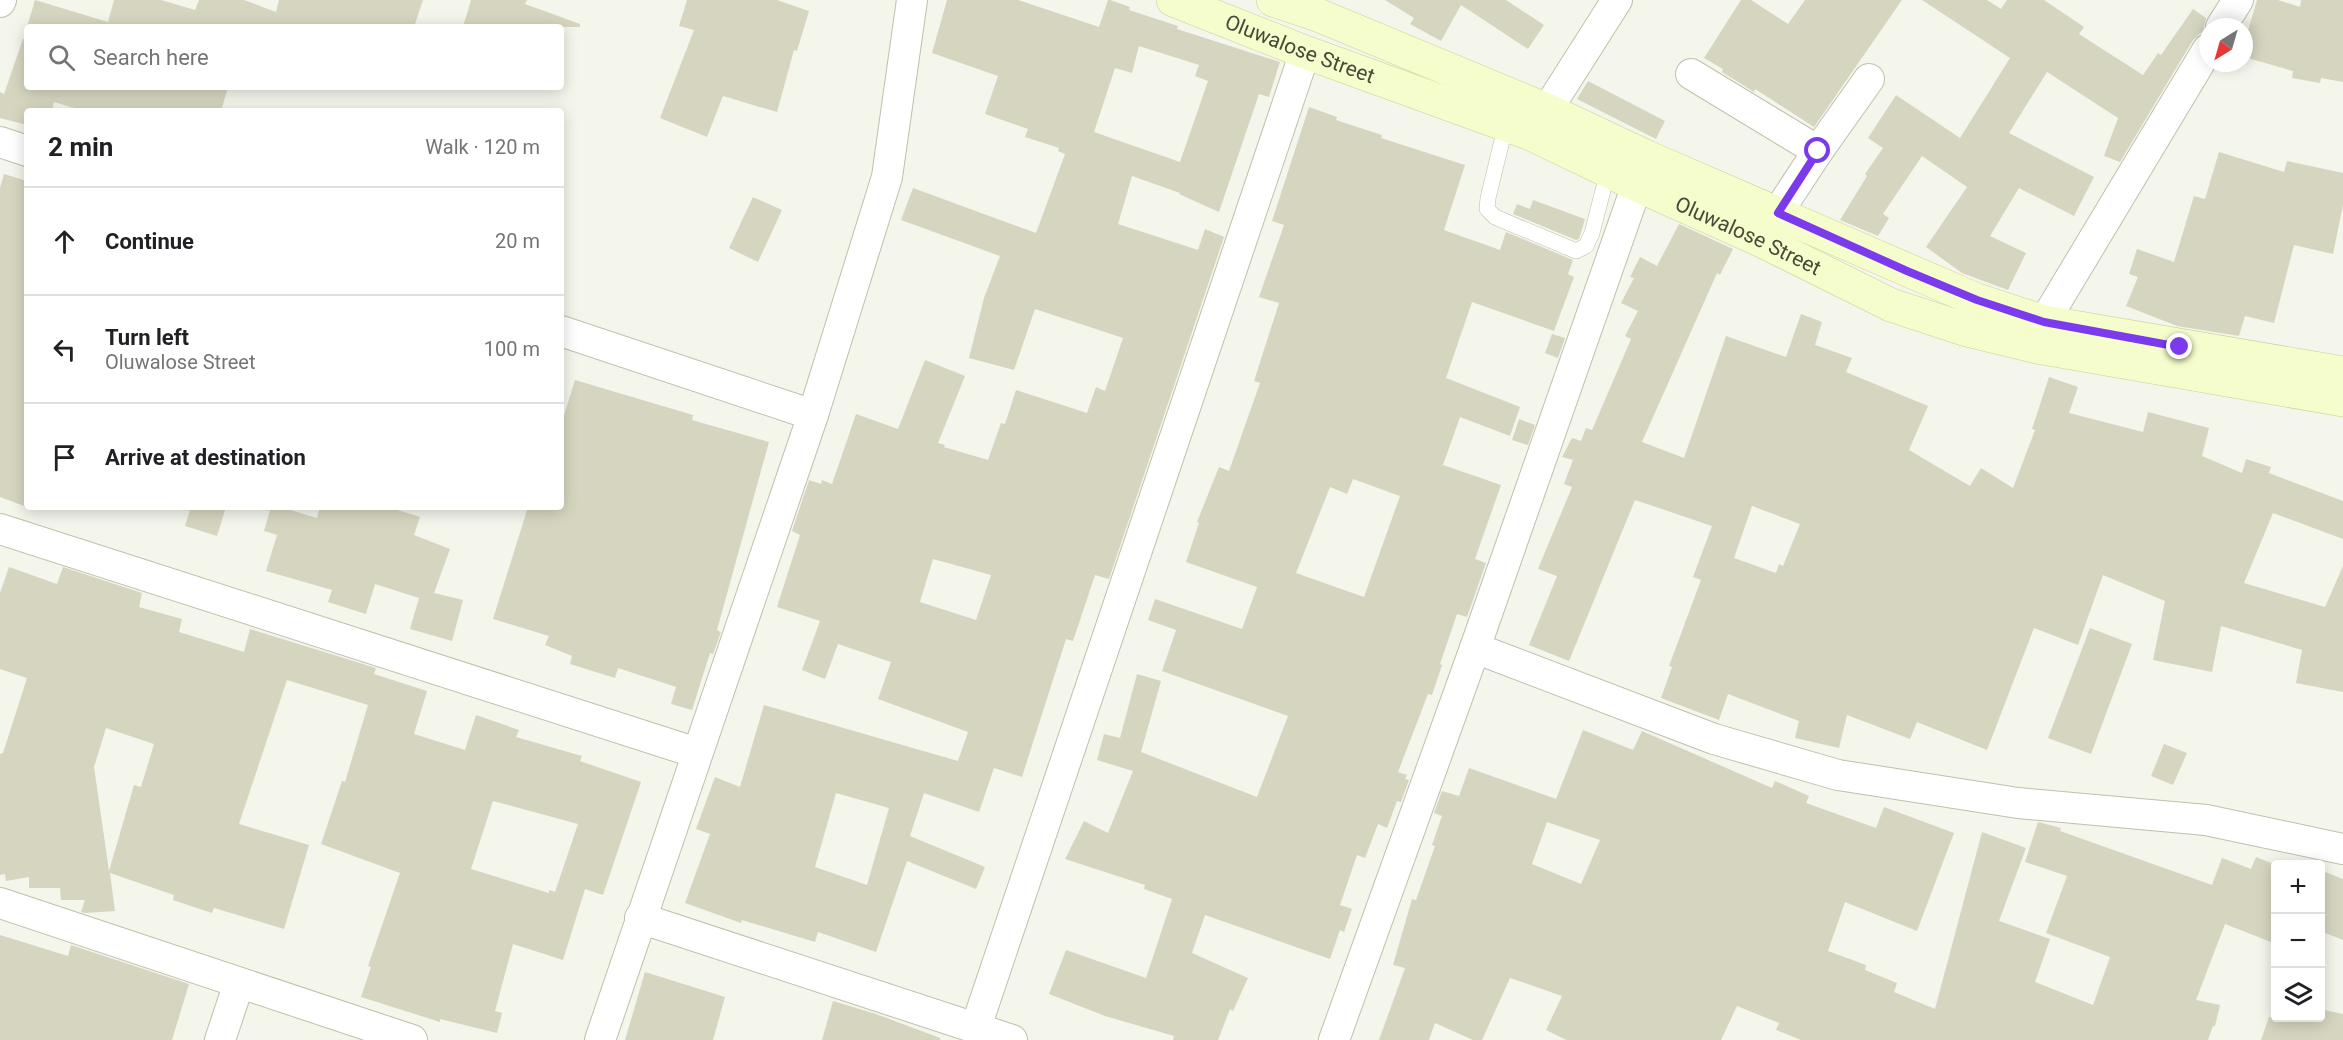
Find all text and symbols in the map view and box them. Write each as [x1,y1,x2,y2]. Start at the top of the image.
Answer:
street label: Oluwalose Street [1222,10,1378,88]
north arrow [2199,18,2253,72]
search box [24,24,564,90]
icon: search [45,41,78,74]
text: Search here [93,45,209,70]
text: 2 min [48,132,113,162]
text: Walk · 120 m [425,135,540,159]
route start [1804,137,1830,163]
street label: Oluwalose Street [1671,192,1825,280]
icon: ahead [48,225,81,258]
text: Continue [105,229,194,254]
text: 20 m [495,229,540,253]
text: Turn left [105,325,189,350]
icon: left [48,333,81,366]
route end [2166,333,2192,359]
text: 100 m [484,337,540,361]
text: Oluwalose Street [105,350,255,374]
icon: arrive [48,441,81,474]
text: Arrive at destination [105,445,306,470]
map controls [2271,860,2325,1022]
button: + [2271,860,2325,914]
button: − [2271,914,2325,968]
button: layers [2271,968,2325,1022]

